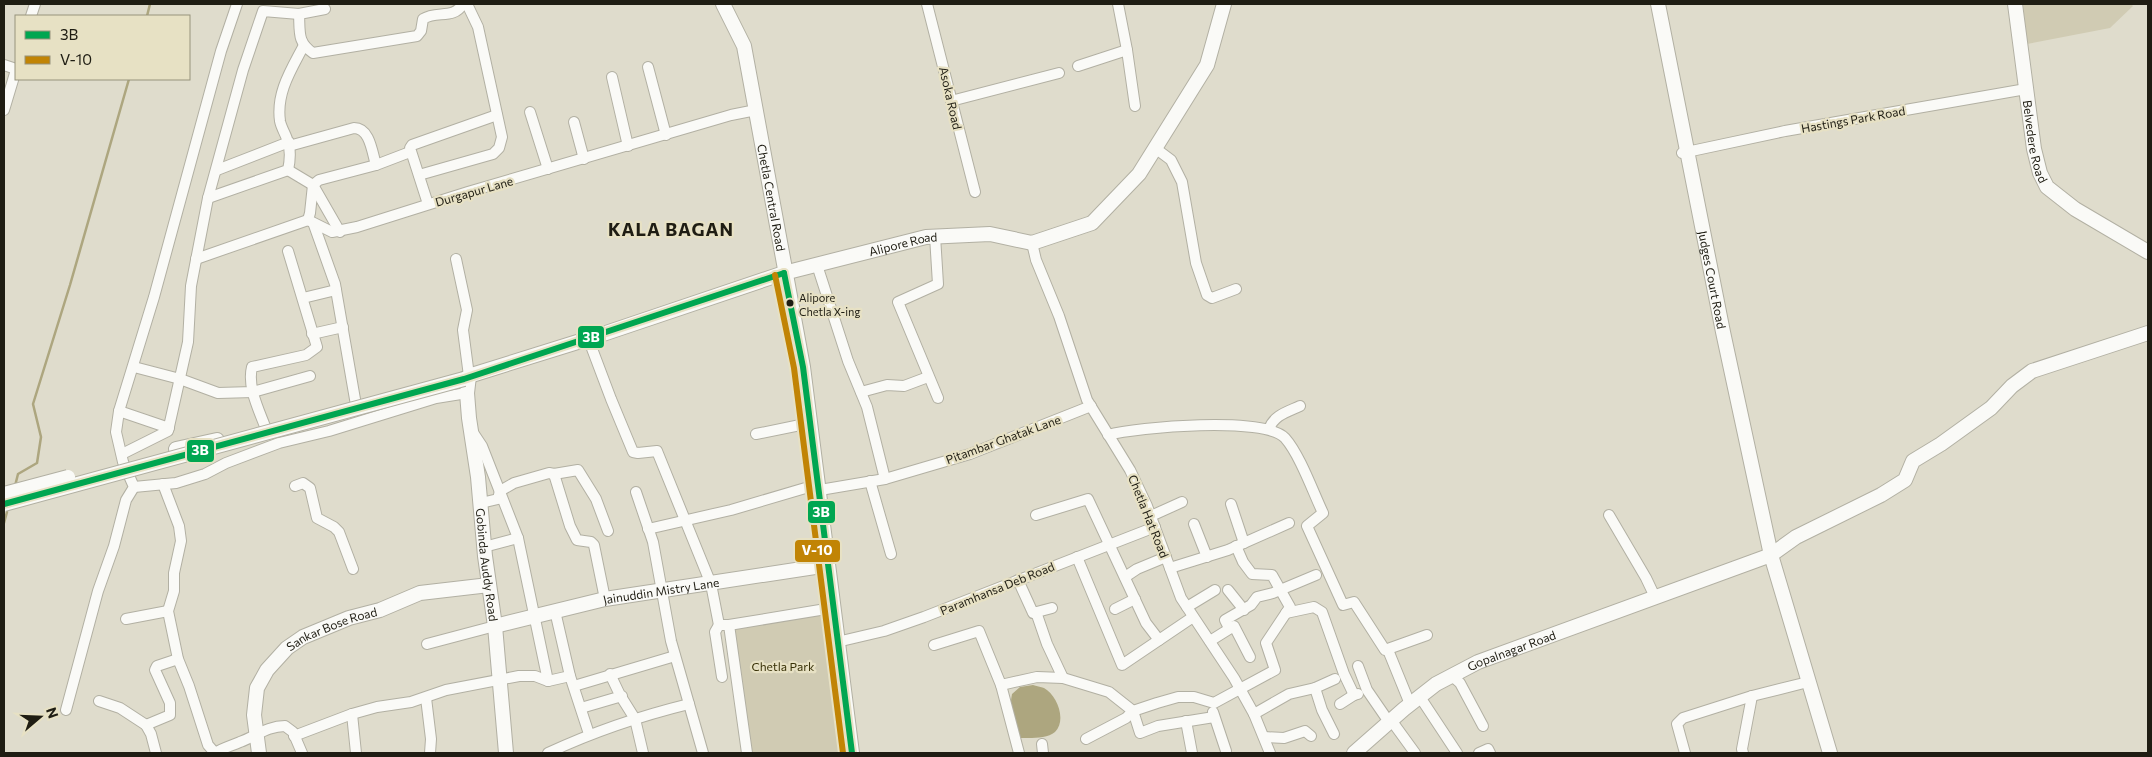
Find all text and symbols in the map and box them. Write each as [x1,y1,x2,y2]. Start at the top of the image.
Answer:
legend [15,15,190,80]
text: 3B [60,25,79,43]
text: V-10 [60,50,92,68]
street label: Asoka Road [937,65,965,131]
street label: Belvedere Road [2021,99,2051,185]
street label: Hastings Park Road [1800,103,1906,135]
street label: Chetla Central Road [755,143,789,252]
street label: Durgapur Lane [433,173,515,209]
district label: KALA BAGAN [608,218,734,240]
street label: Alipore Road [867,229,938,258]
street label: Judges Court Road [1695,229,1729,330]
place label: Alipore Chetla X-ing [799,291,860,318]
marker: Alipore Chetla X-ing [785,298,795,308]
line badge: 3B [577,325,605,349]
text: 3B [582,328,600,345]
street label: Pitambar Ghatak Lane [944,412,1062,466]
line badge: 3B [186,439,215,463]
text: 3B [191,441,209,458]
street label: Chetla Hat Road [1126,472,1172,560]
line badge: 3B [807,500,836,524]
text: 3B [812,503,830,520]
street label: Gobinda Auddy Road [474,507,501,622]
line badge: V-10 [794,539,841,563]
text: V-10 [802,541,832,558]
street label: Paramhansa Deb Road [938,559,1056,617]
street label: Jainuddin Mistry Lane [601,575,720,607]
street label: Sankar Bose Road [284,604,378,653]
street label: Gopalnagar Road [1465,627,1558,673]
park label: Chetla Park [752,659,815,673]
north arrow [15,692,65,742]
text: N [43,705,63,720]

